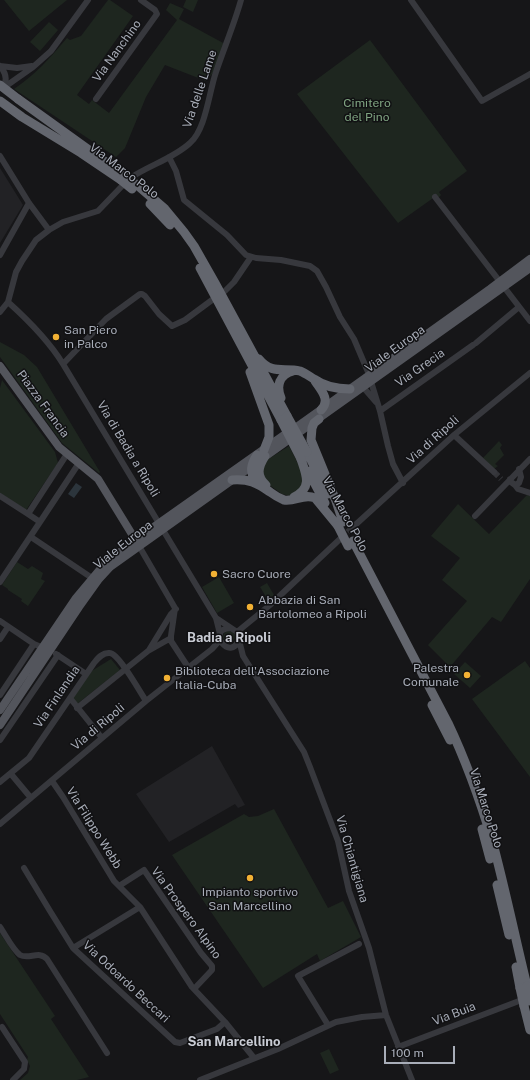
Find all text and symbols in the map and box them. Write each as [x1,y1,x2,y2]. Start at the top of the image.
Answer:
street label: Via Nanchino [90,17,144,85]
street label: Via delle Lame [180,48,220,130]
park label: Cimitero del Pino [343,96,391,124]
street label: Via Marco Polo [87,140,161,202]
place label: San Piero in Palco [64,323,117,351]
street label: Viale Europa [362,323,428,375]
marker: San Piero in Palco [51,332,61,342]
street label: Via Grecia [393,346,447,390]
street label: Piazza Francia [14,368,72,440]
street label: Via di Badia a Ripoli [94,398,162,500]
street label: Via di Ripoli [404,413,462,467]
street label: Via Marco Polo [319,474,371,554]
street label: Viale Europa [91,518,155,572]
place label: Sacro Cuore [222,567,291,581]
marker: Sacro Cuore [209,569,219,579]
place label: Abbazia di San Bartolomeo a Ripoli [258,593,367,621]
marker: Abbazia di San Bartolomeo a Ripoli [245,602,255,612]
district label: Badia a Ripoli [187,630,271,646]
place label: Palestra Comunale [403,661,459,689]
street label: Via Finlandia [31,663,83,731]
place label: Biblioteca dell'Associazione Italia-Cuba [175,664,330,692]
marker: Palestra Comunale [462,670,472,680]
marker: Biblioteca dell'Associazione Italia-Cuba [162,673,172,683]
street label: Via di Ripoli [68,701,128,753]
street label: Via Marco Polo [466,766,506,850]
street label: Via Filippo Webb [63,785,125,871]
street label: Via Chiantigiana [333,814,371,904]
street label: Via Prospero Alpino [148,864,224,962]
marker: Impianto sportivo San Marcellino [245,873,255,883]
place label: Impianto sportivo San Marcellino [202,885,298,913]
street label: Via Odoardo Beccari [80,938,172,1026]
street label: Via Buia [430,999,478,1029]
district label: San Marcellino [187,1034,281,1050]
scale bar [386,1038,457,1064]
text: 100 m [391,1046,424,1060]

